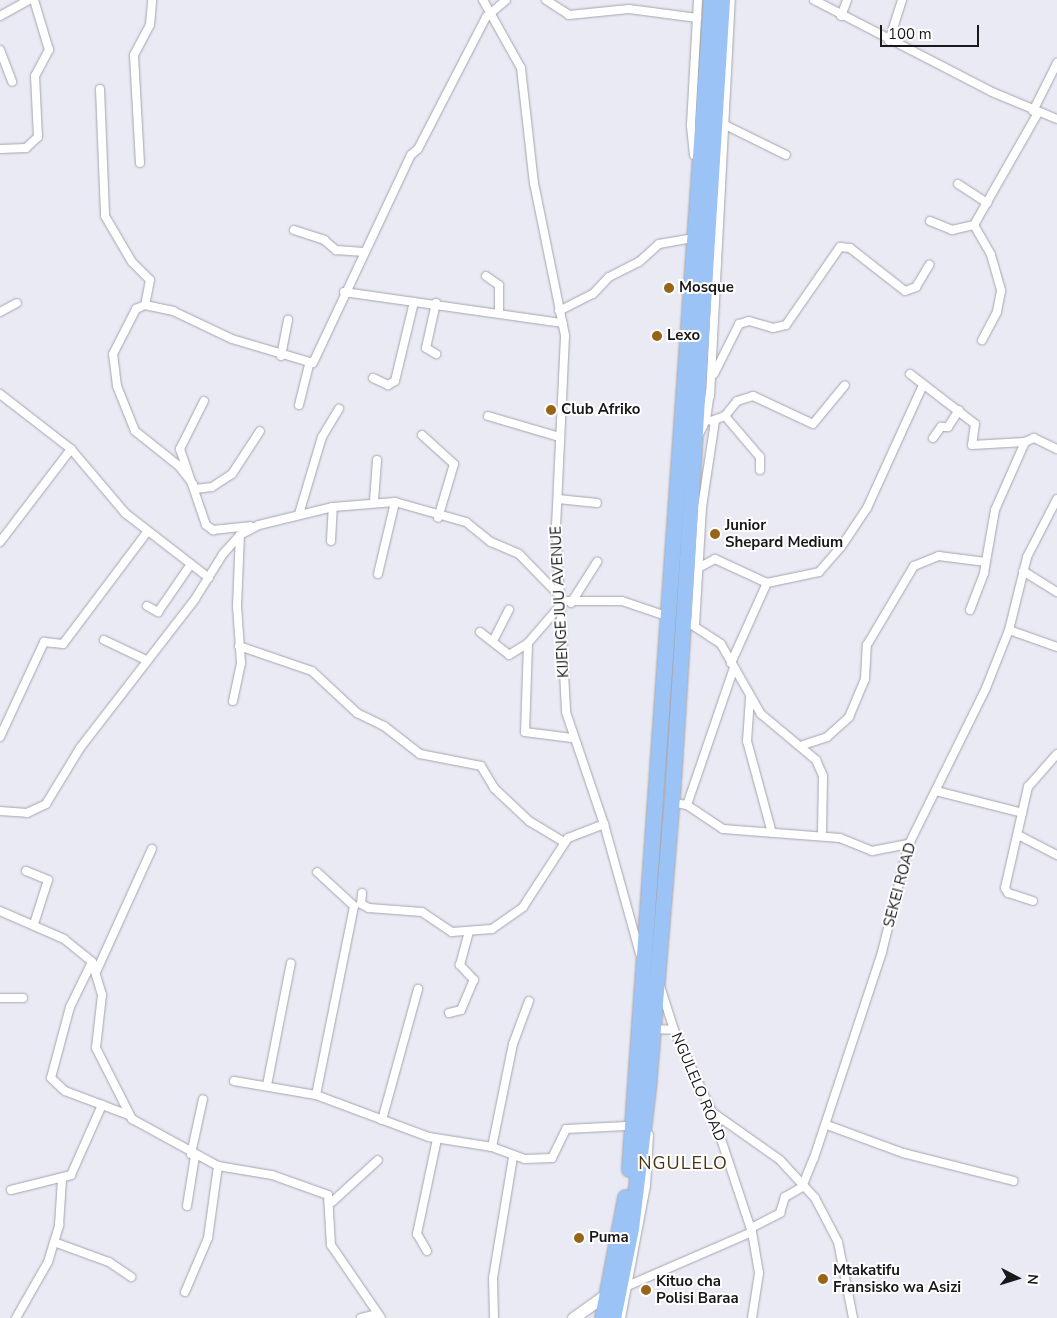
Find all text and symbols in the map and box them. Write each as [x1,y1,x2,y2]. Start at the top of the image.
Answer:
scale bar [882,15,981,47]
text: 100 m [888,24,932,44]
place label: Mosque [679,279,734,297]
marker: Mosque [663,282,675,294]
place label: Lexo [667,327,700,345]
marker: Lexo [651,330,663,342]
place label: Club Afriko [561,401,640,419]
marker: Club Afriko [545,404,557,416]
place label: Junior Shepard Medium [725,516,843,551]
street label: KIJENGE JUU AVENUE [547,526,573,678]
marker: Junior Shepard Medium [709,528,721,540]
street label: SEKEI ROAD [880,841,920,929]
street label: NGULELO ROAD [667,1030,729,1144]
district label: NGULELO [637,1152,729,1174]
place label: Puma [589,1229,629,1247]
marker: Puma [573,1232,585,1244]
north arrow [992,1253,1042,1303]
place label: Mtakatifu Fransisko wa Asizi [833,1261,961,1296]
place label: Kituo cha Polisi Baraa [656,1272,739,1307]
marker: Mtakatifu Fransisko wa Asizi [817,1273,829,1285]
text: N [1023,1273,1042,1285]
marker: Kituo cha Polisi Baraa [640,1284,652,1296]

